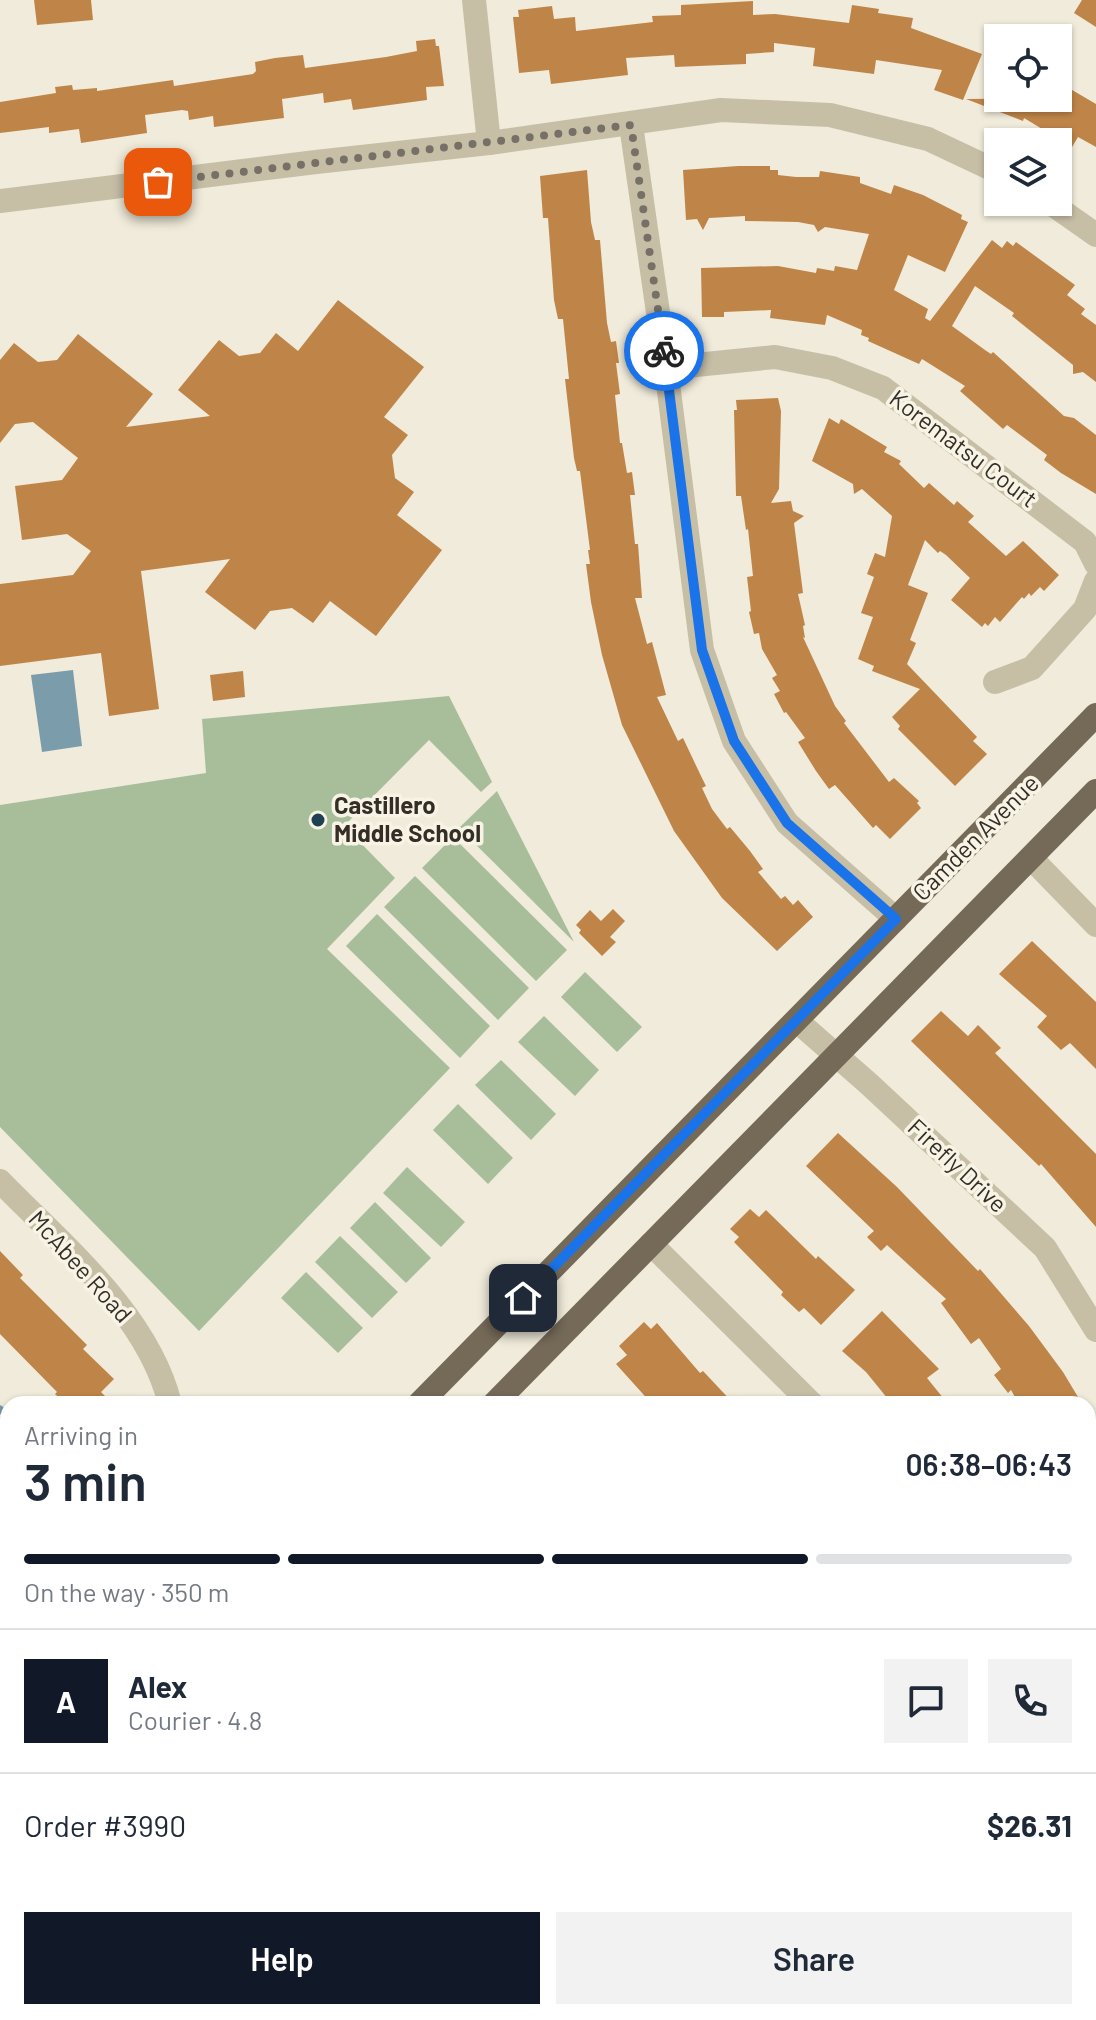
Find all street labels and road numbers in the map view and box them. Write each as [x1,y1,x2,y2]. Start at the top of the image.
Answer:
street label: Korematsu Court [884,383,1043,513]
street label: Camden Avenue [906,768,1044,906]
street label: Firefly Drive [903,1112,1013,1218]
street label: McAbee Road [23,1204,139,1328]

